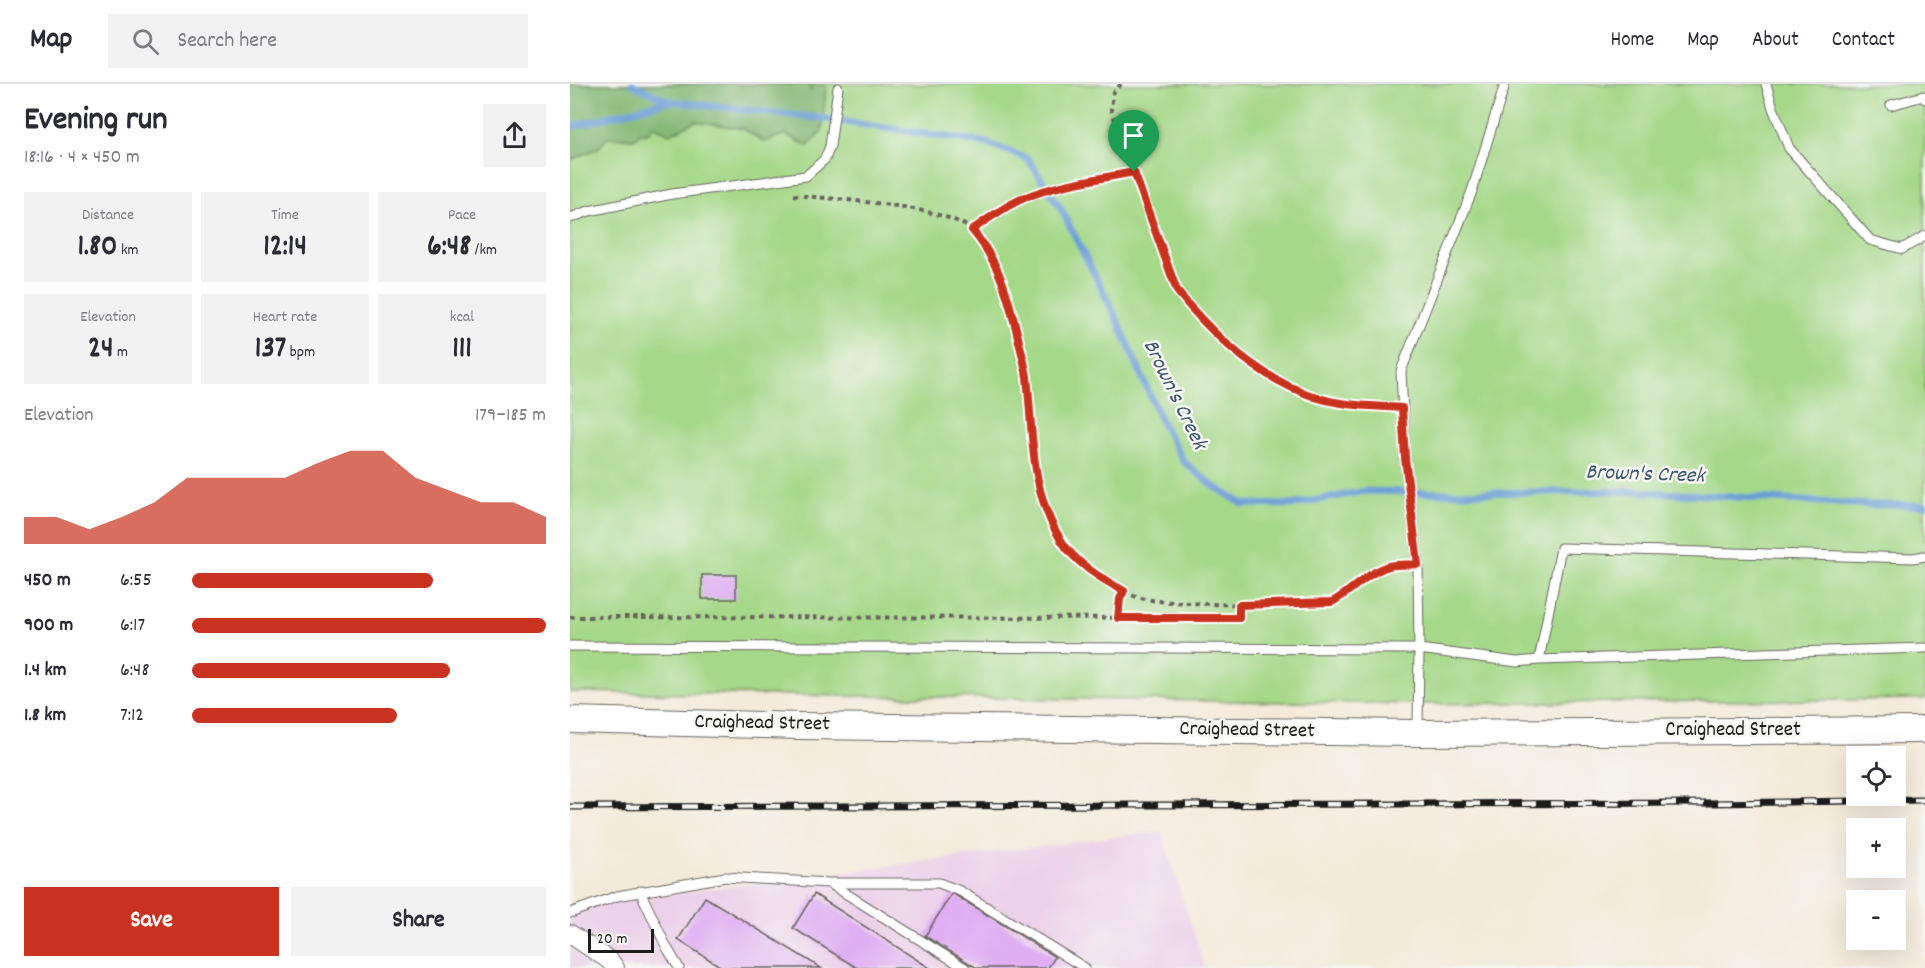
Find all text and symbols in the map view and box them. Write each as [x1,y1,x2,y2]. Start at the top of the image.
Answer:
search box [108,14,528,68]
text: Map [30,21,72,61]
icon: search [129,25,162,58]
text: Search here [177,26,277,57]
text: Home [1610,26,1654,56]
text: Map [1687,26,1719,56]
text: About [1752,26,1799,56]
text: Contact [1832,26,1895,56]
text: Evening run [24,98,168,145]
button: share [483,104,546,167]
pin [1108,110,1159,172]
icon: arrive [1117,119,1150,152]
text: 18:16 · 4 × 450 m [24,144,140,172]
text: Distance [82,204,134,227]
text: Time [271,204,299,227]
text: Pace [448,204,476,227]
text: 1.80 [77,227,117,270]
text: 12:14 [263,227,307,270]
text: 6:48 [427,227,471,270]
text: km [117,239,139,262]
text: /km [471,239,497,262]
text: Elevation [80,306,136,329]
text: Heart rate [253,306,317,329]
text: kcal [450,306,474,329]
text: 24 [88,329,113,372]
text: 137 [255,329,286,372]
text: 111 [452,329,472,372]
water label: Brown's Creek [1134,335,1215,457]
text: m [113,341,128,364]
text: bpm [286,341,315,364]
text: Elevation [24,402,94,430]
text: 179–185 m [475,402,546,430]
water label: Brown's Creek [1585,457,1707,493]
text: 450 m [24,567,71,595]
text: 6:55 [120,567,152,595]
text: 900 m [24,612,73,640]
text: 6:17 [120,612,145,640]
text: 1.4 km [24,657,67,685]
text: 6:48 [120,657,149,685]
text: 1.8 km [24,702,66,730]
text: 7:12 [120,702,144,730]
street label: Craighead Street [694,708,830,740]
street label: Craighead Street [1179,715,1315,747]
street label: Craighead Street [1665,716,1801,746]
map controls [1846,746,1906,950]
button: locate [1846,746,1906,806]
button: + [1846,818,1906,878]
button: Save [24,887,279,956]
button: Share [291,887,546,956]
button: − [1846,890,1906,950]
scale bar [588,926,654,954]
text: 20 m [597,928,627,951]

